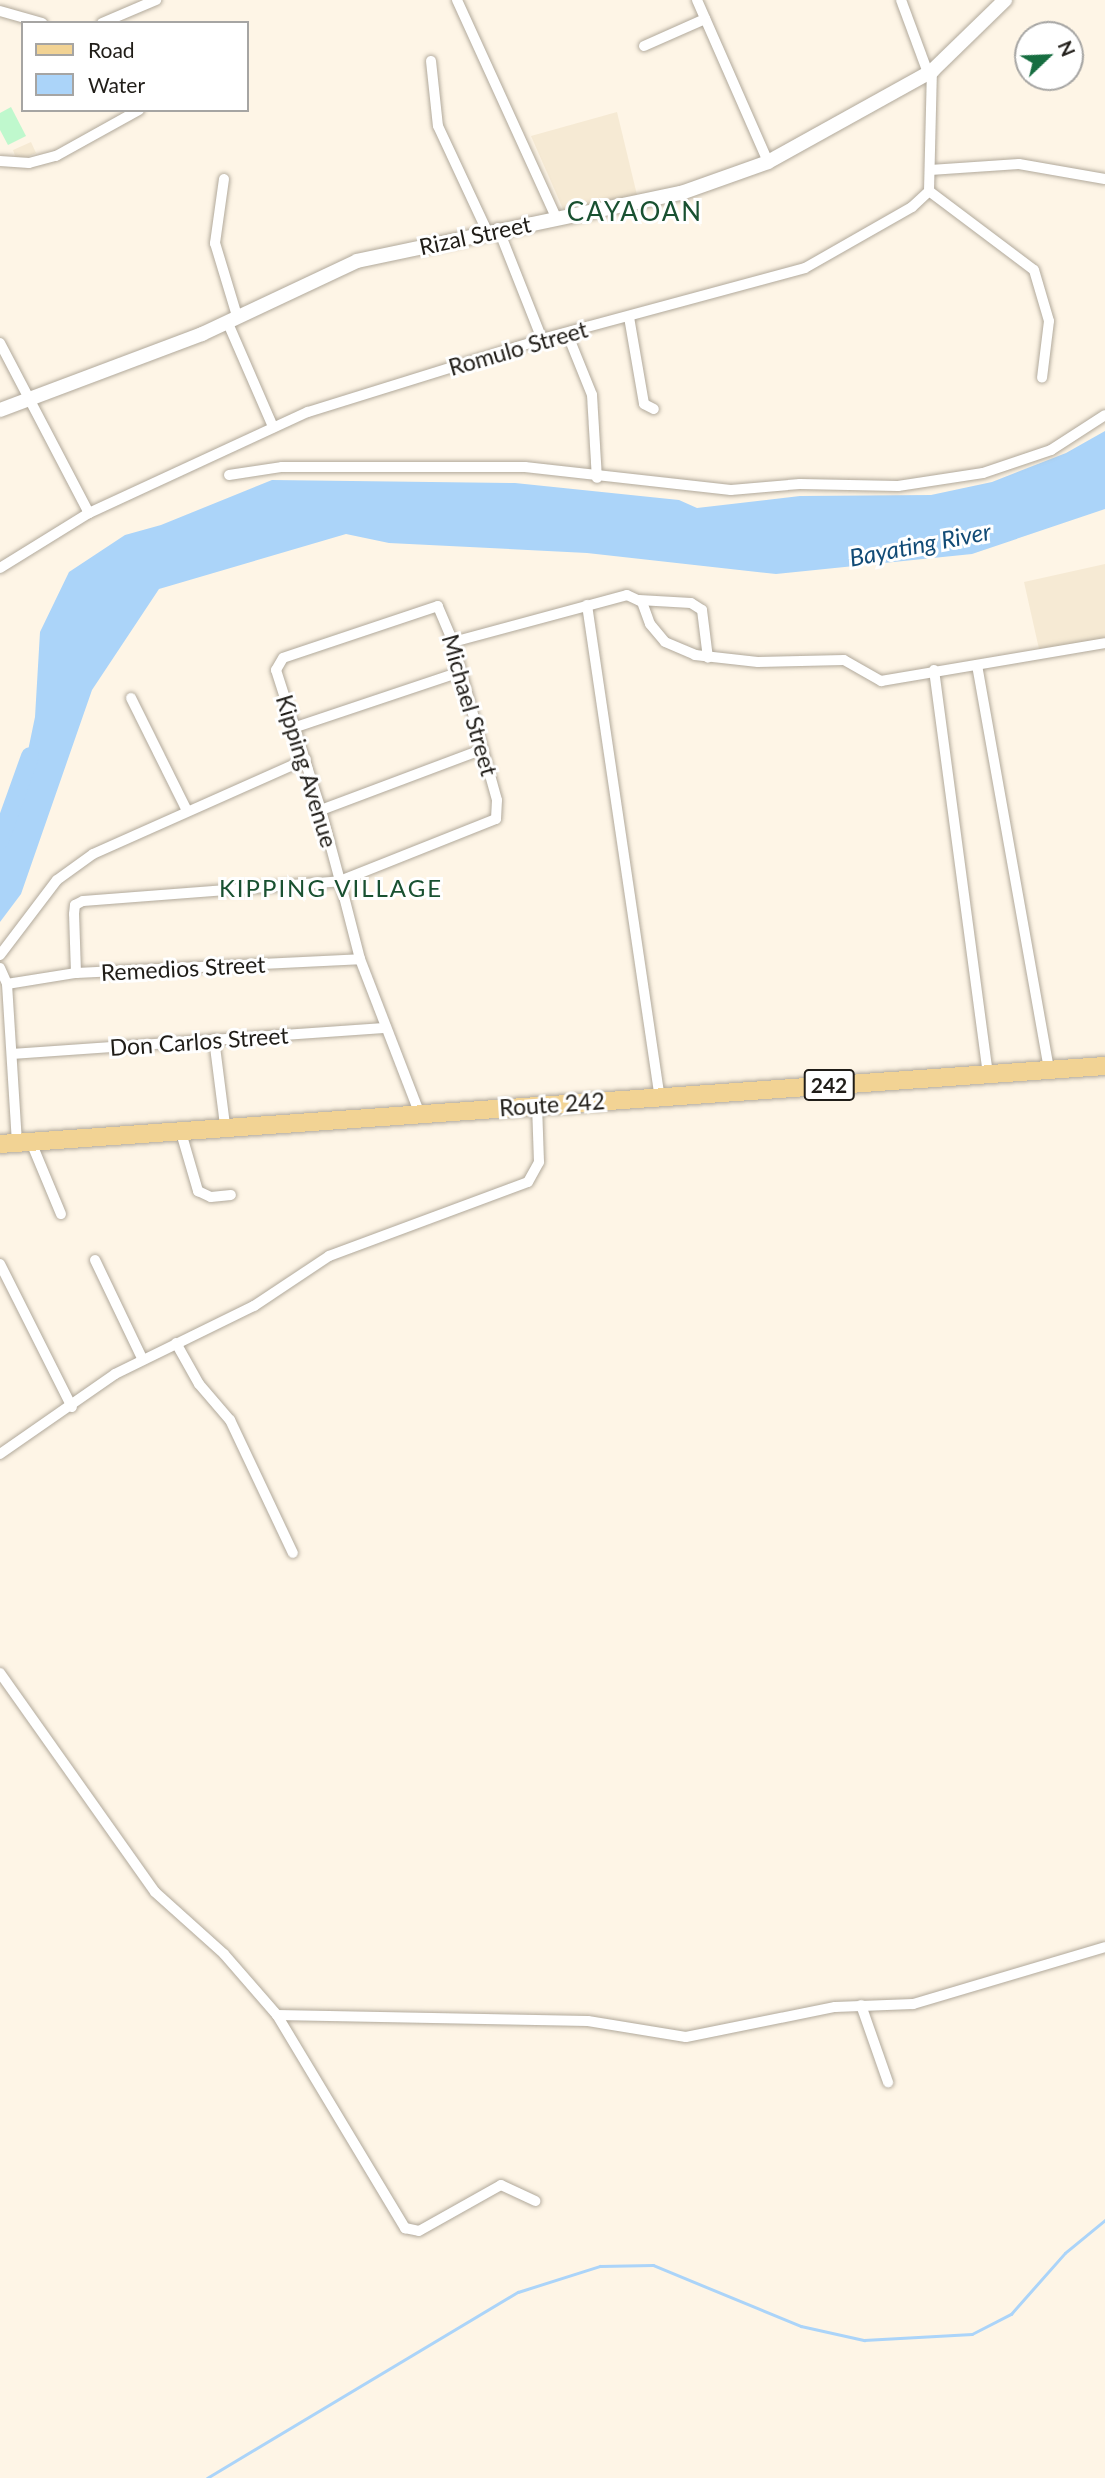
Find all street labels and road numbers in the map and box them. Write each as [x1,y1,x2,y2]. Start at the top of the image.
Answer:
street label: Rizal Street [417,210,533,260]
street label: Romulo Street [445,315,591,381]
street label: Michael Street [437,631,503,779]
street label: Kipping Avenue [271,691,343,851]
street label: Remedios Street [100,950,266,986]
street label: Don Carlos Street [109,1021,289,1061]
road number: 242 [803,1068,855,1102]
street label: Route 242 [498,1087,606,1121]

